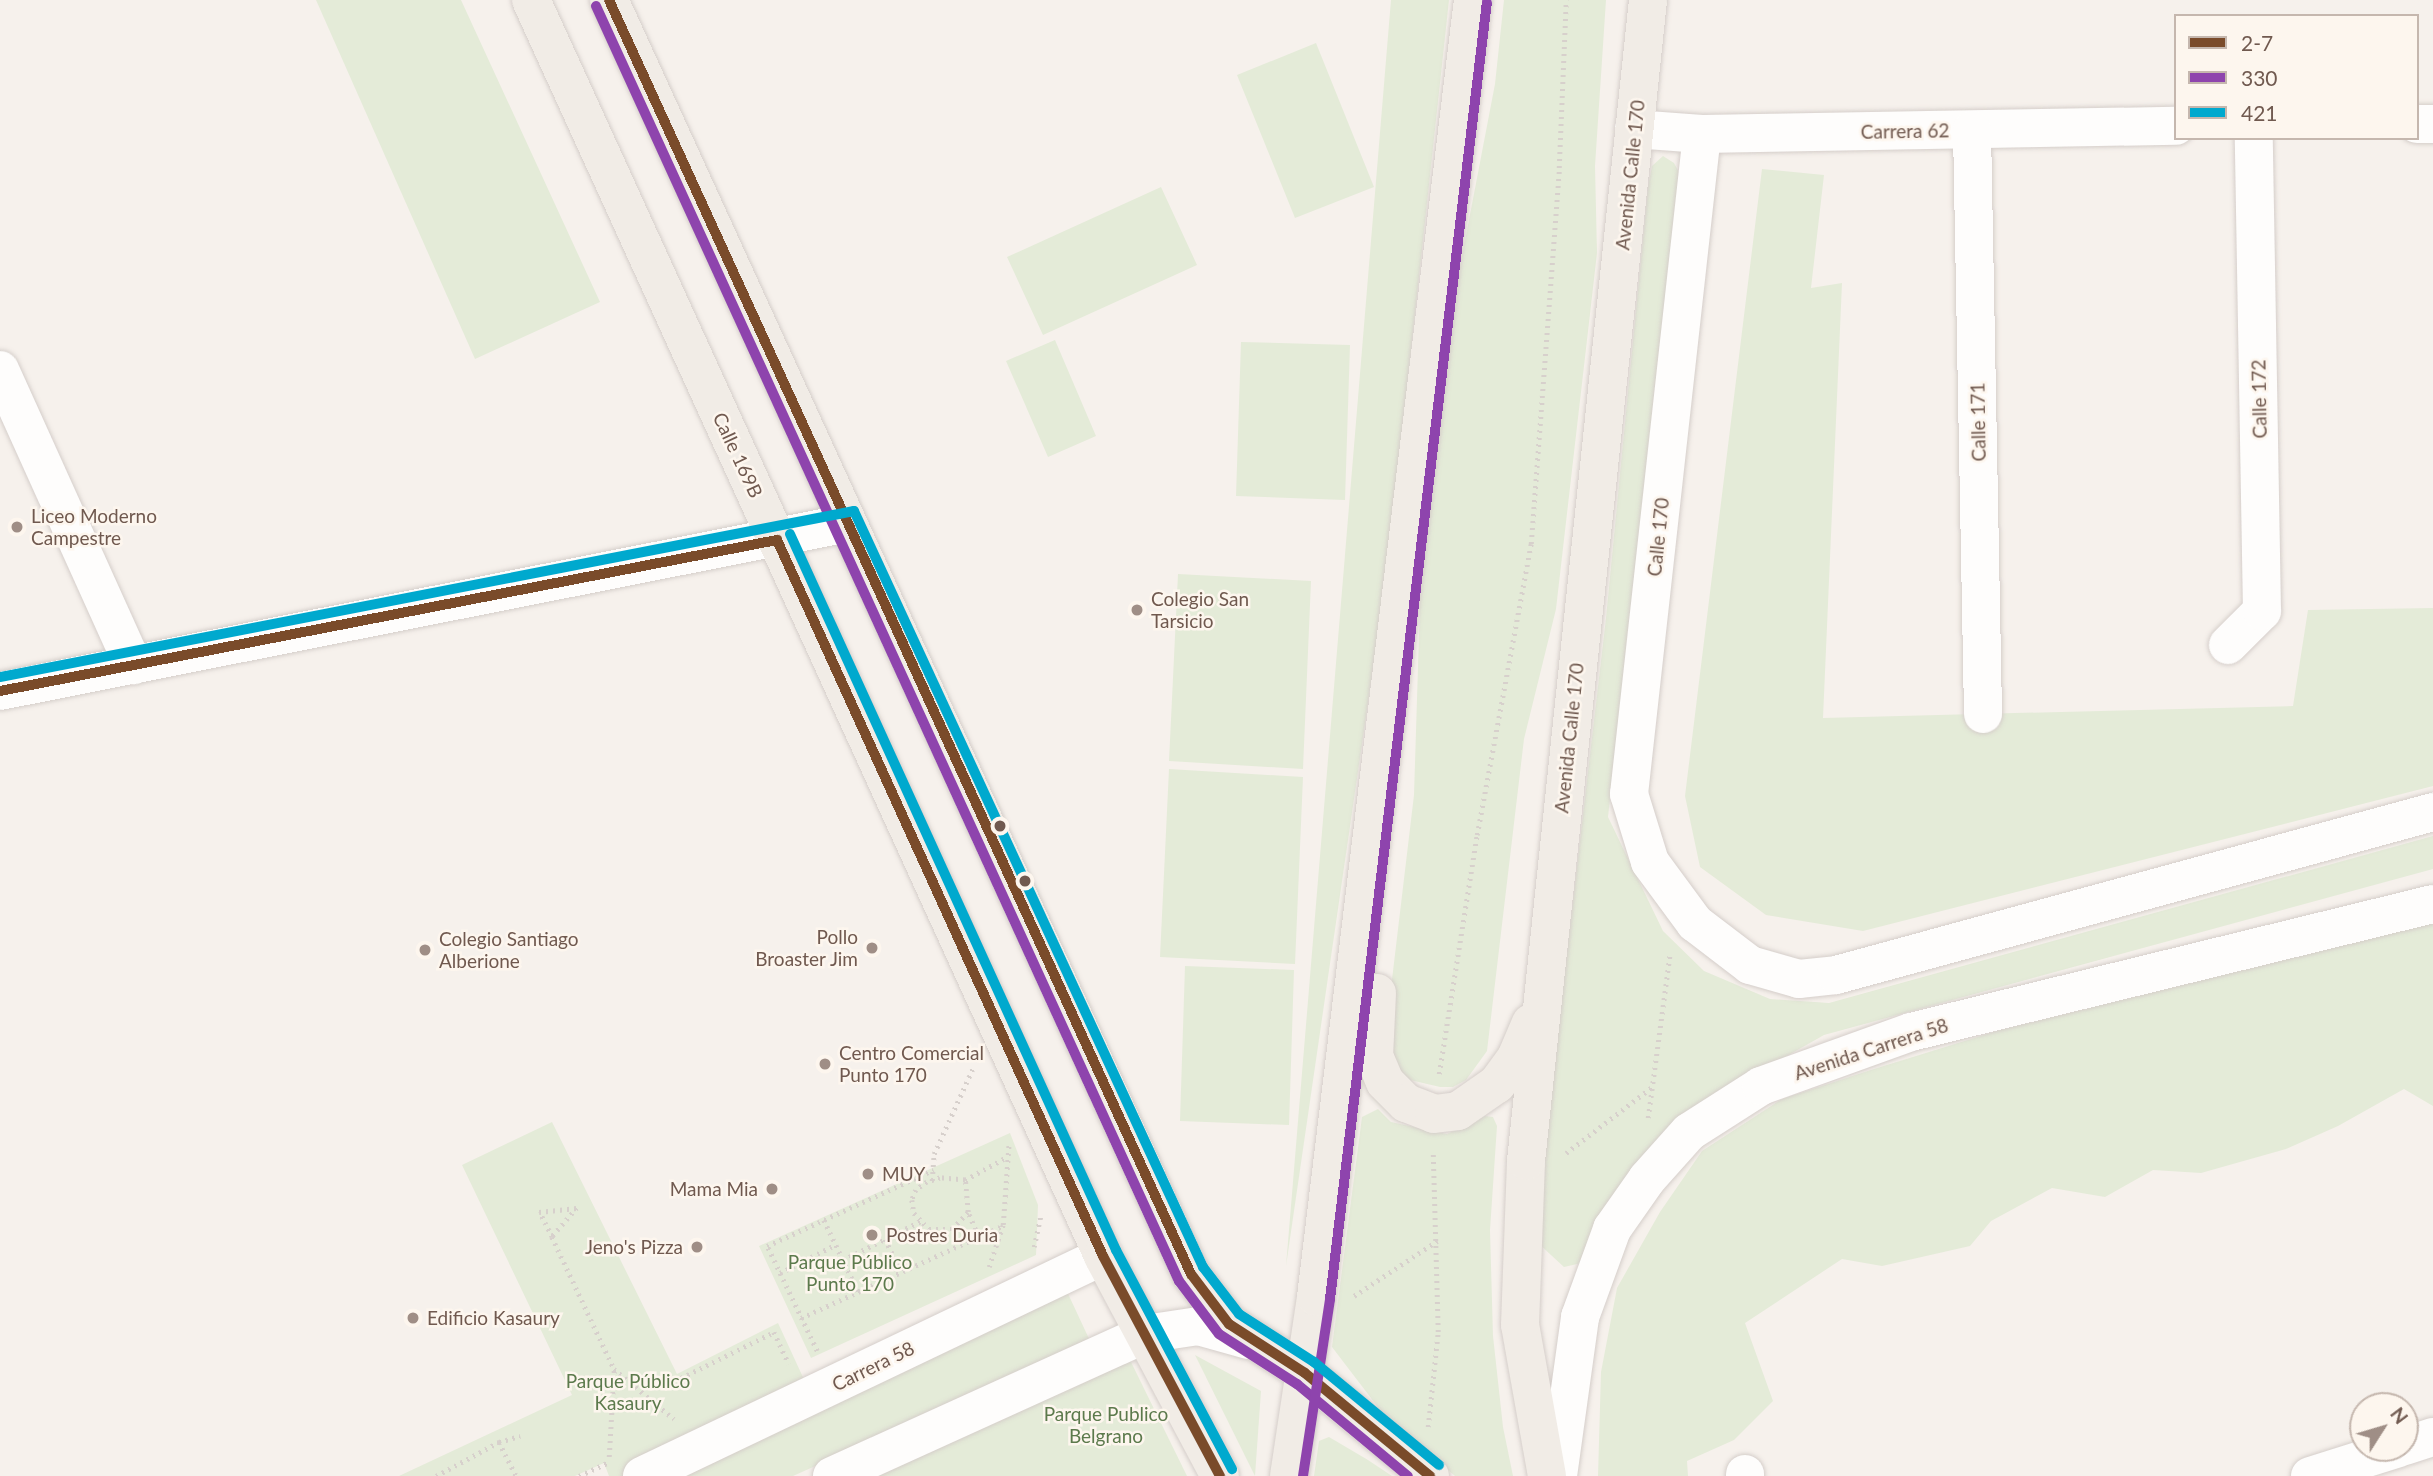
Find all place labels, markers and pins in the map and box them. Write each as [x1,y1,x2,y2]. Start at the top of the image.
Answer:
place label: Liceo Moderno Campestre [31,505,157,549]
marker: Liceo Moderno Campestre [9,519,25,535]
place label: Colegio San Tarsicio [1151,588,1249,632]
marker: Colegio San Tarsicio [1129,602,1145,618]
unlabelled marker [993,819,1007,833]
unlabelled marker [1018,874,1032,888]
place label: Pollo Broaster Jim [754,926,858,970]
place label: Colegio Santiago Alberione [439,928,579,972]
marker: Pollo Broaster Jim [864,940,880,956]
marker: Colegio Santiago Alberione [417,942,433,958]
place label: Centro Comercial Punto 170 [839,1042,984,1086]
marker: Centro Comercial Punto 170 [817,1056,833,1072]
place label: MUY [882,1163,925,1185]
marker: MUY [860,1166,876,1182]
place label: Mama Mia [670,1178,758,1200]
marker: Mama Mia [764,1181,780,1197]
place label: Postres Duria [886,1224,998,1246]
marker: Postres Duria [864,1227,880,1243]
place label: Jeno's Pizza [585,1236,683,1258]
marker: Jeno's Pizza [689,1239,705,1255]
place label: Edificio Kasaury [427,1307,560,1329]
marker: Edificio Kasaury [405,1310,421,1326]

